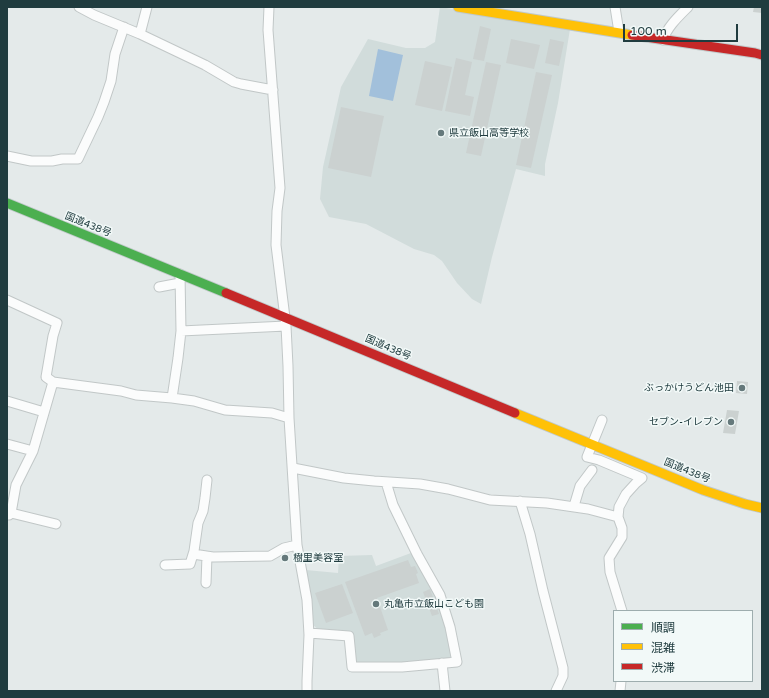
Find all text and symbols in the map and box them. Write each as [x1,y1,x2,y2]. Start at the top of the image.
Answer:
scale bar [625,16,740,42]
text: 100 m [630,24,667,38]
place label: 県立飯山高等学校 [449,127,529,139]
marker: 県立飯山高等学校 [436,128,446,138]
street label: 国道438号 [63,210,113,240]
street label: 国道438号 [363,333,413,363]
place label: ぶっかけうどん池田 [644,382,734,394]
marker: ぶっかけうどん池田 [737,383,747,393]
place label: セブン-イレブン [649,416,723,428]
marker: セブン-イレブン [726,417,736,427]
street label: 国道438号 [662,456,712,486]
place label: 樹里美容室 [293,552,343,564]
marker: 樹里美容室 [280,553,290,563]
place label: 丸亀市立飯山こども園 [384,598,484,610]
marker: 丸亀市立飯山こども園 [371,599,381,609]
legend [613,610,753,682]
text: 順調 [651,621,675,635]
text: 混雑 [651,641,675,655]
text: 渋滞 [651,661,675,675]

